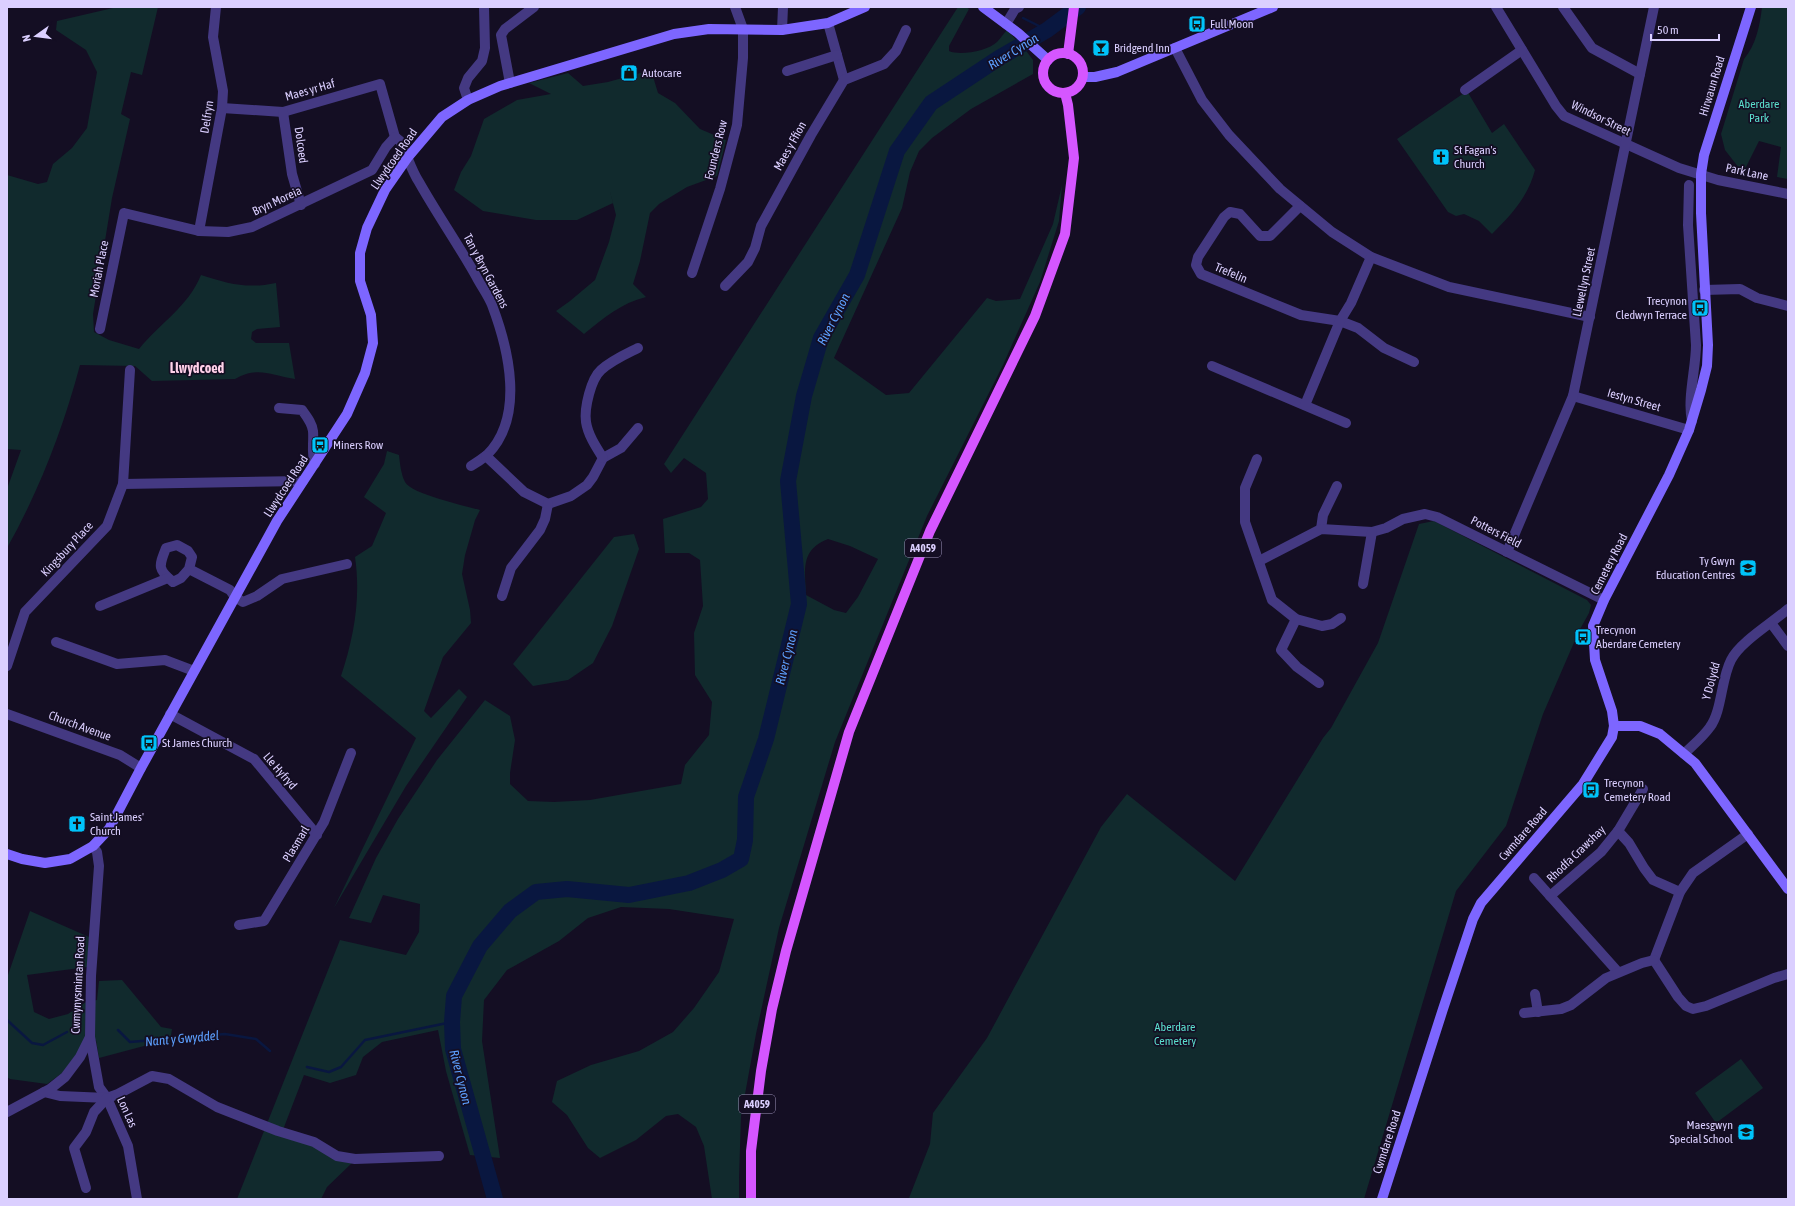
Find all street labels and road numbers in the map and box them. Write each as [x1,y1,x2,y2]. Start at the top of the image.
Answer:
street label: Hirwaun Road [1696,54,1728,118]
street label: Maes yr Haf [284,76,337,104]
street label: Windsor Street [1569,98,1633,139]
street label: Delfryn [198,100,216,134]
street label: Founders Row [702,119,730,181]
street label: Maes y Ffion [771,119,809,173]
street label: Dolcoed [292,126,310,164]
street label: Llwydcoed Road [368,126,420,192]
street label: Park Lane [1724,161,1770,183]
street label: Bryn Moreia [250,184,304,218]
street label: Tan y Bryn Gardens [460,231,512,311]
street label: Moriah Place [87,239,111,299]
street label: Llewellyn Street [1570,246,1598,318]
street label: Trefelin [1213,260,1249,286]
street label: Iestyn Street [1606,386,1663,414]
street label: Llwydcoed Road [261,452,311,520]
street label: Potters Field [1468,513,1524,551]
street label: Kingsbury Place [38,519,96,579]
street label: Cemetery Road [1588,531,1630,597]
road number: A4059 [905,539,941,557]
street label: Y Dolydd [1699,661,1723,701]
street label: Church Avenue [47,708,113,744]
street label: Lle Hyfryd [260,750,300,792]
street label: Cwmdare Road [1496,804,1550,864]
street label: Plasmarl [280,823,313,865]
street label: Rhodfa Crawshay [1544,823,1608,885]
street label: Cwmynysmintan Road [68,936,88,1034]
street label: Lon Las [114,1094,140,1130]
road number: A4059 [739,1095,775,1113]
street label: Cwmdare Road [1370,1108,1404,1176]

